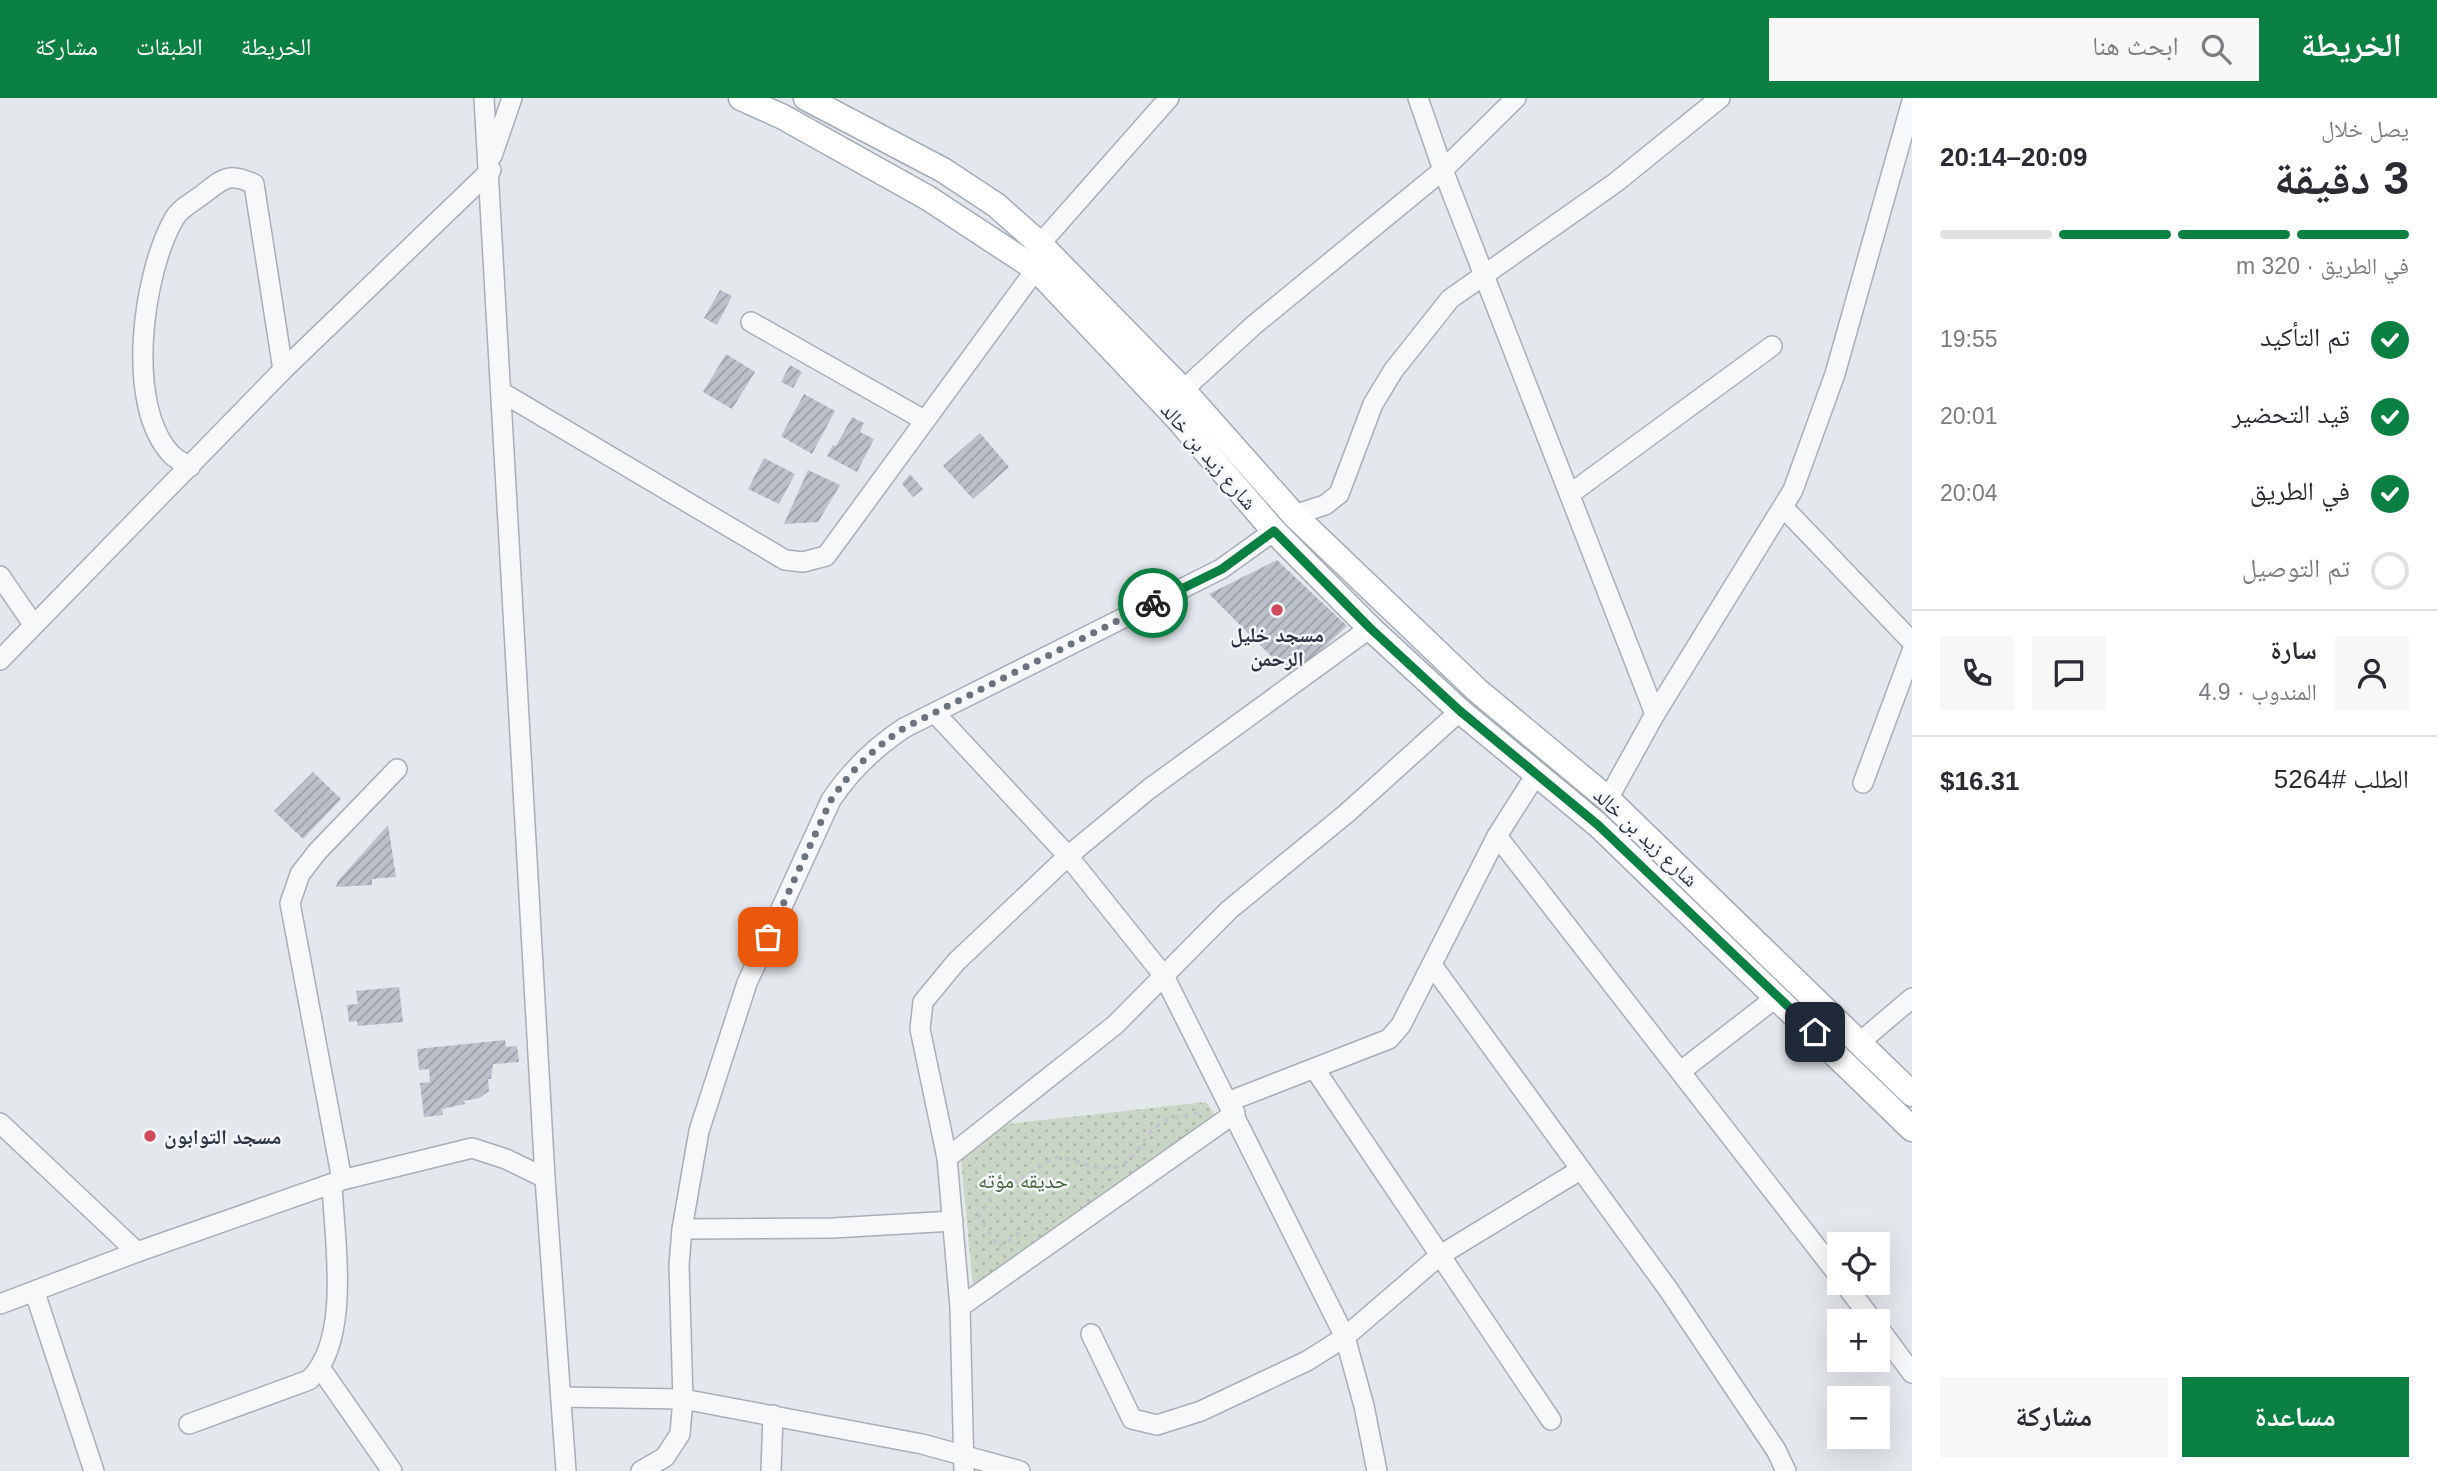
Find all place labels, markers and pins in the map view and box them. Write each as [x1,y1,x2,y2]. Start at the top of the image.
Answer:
marker: مسجد خليل الرحمن [1269,602,1285,618]
place label: مسجد خليل الرحمن [1230,623,1324,672]
pin [738,907,798,967]
pin [1785,1002,1845,1062]
place label: مسجد التوابون [164,1125,281,1149]
marker: مسجد التوابون [142,1128,158,1144]

